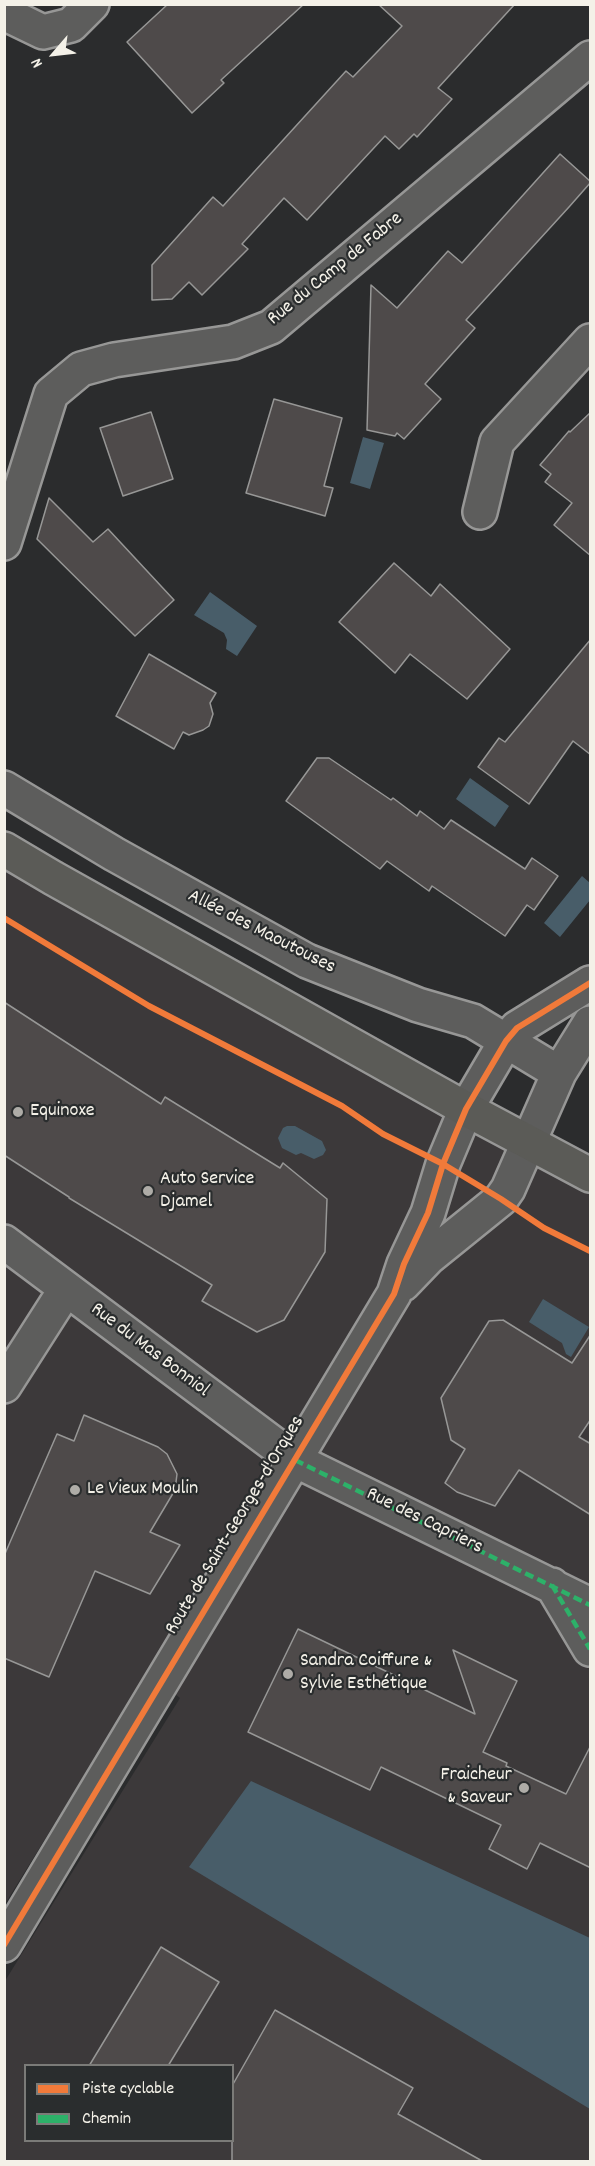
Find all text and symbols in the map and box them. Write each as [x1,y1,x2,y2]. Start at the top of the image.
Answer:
north arrow [24,24,84,84]
text: N [26,54,50,72]
street label: Rue du Camp de Fabre [264,208,408,332]
street label: Allée des Maoutouses [183,885,339,981]
place label: Equinoxe [30,1100,95,1124]
marker: Equinoxe [11,1105,25,1119]
place label: Auto Service Djamel [160,1168,254,1215]
marker: Auto Service Djamel [141,1184,155,1198]
street label: Rue du Mas Bonniol [85,1299,213,1403]
street label: Route de Saint-Georges-d'Orques [161,1412,311,1640]
place label: Le Vieux Moulin [87,1478,198,1502]
marker: Le Vieux Moulin [68,1483,82,1497]
street label: Rue des Capriers [362,1483,486,1561]
place label: Sandra Coiffure & Sylvie Esthétique [300,1650,432,1697]
marker: Sandra Coiffure & Sylvie Esthétique [281,1667,295,1681]
place label: Fraicheur & Saveur [441,1764,512,1811]
marker: Fraicheur & Saveur [517,1781,531,1795]
legend [24,2064,234,2142]
text: Piste cyclable [82,2077,174,2102]
text: Chemin [82,2107,131,2132]

